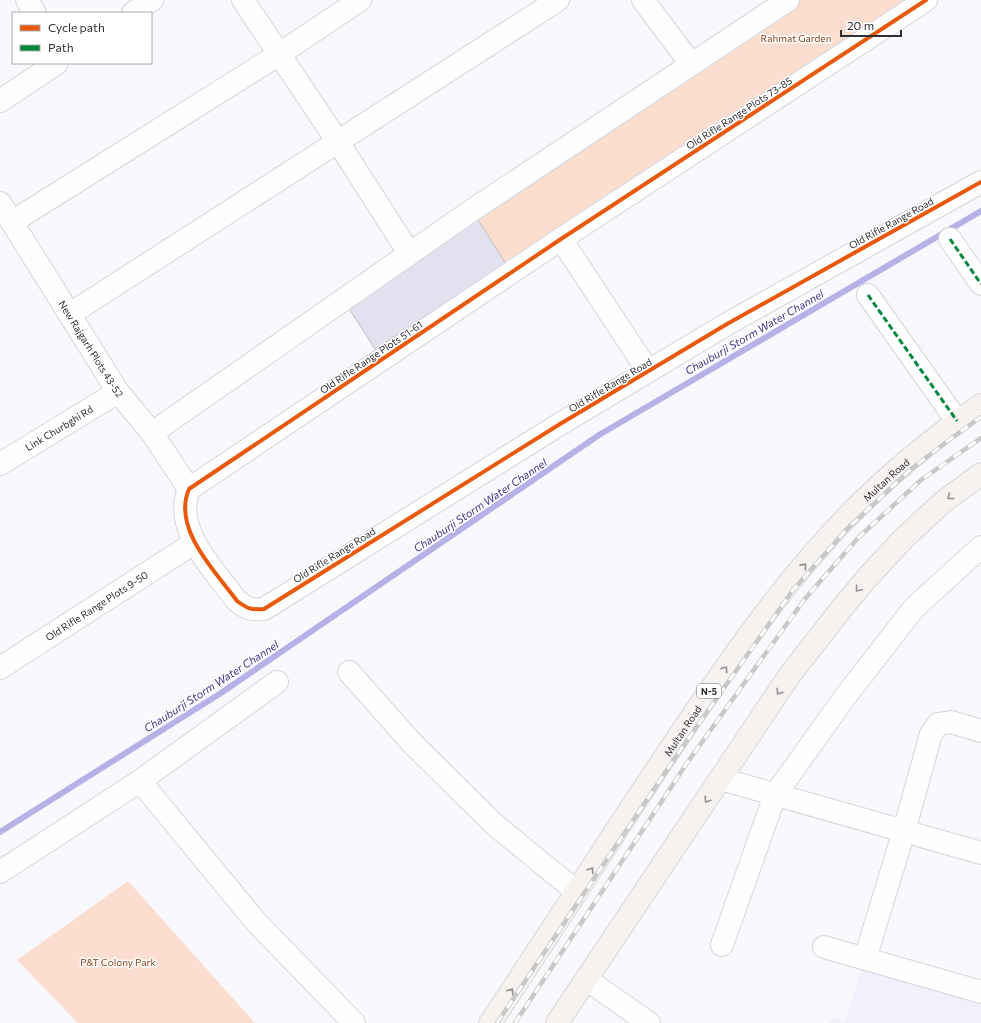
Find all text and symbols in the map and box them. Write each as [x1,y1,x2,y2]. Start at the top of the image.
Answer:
legend [12,12,152,64]
scale bar [841,12,901,38]
text: 20 m [847,18,874,32]
text: Cycle path [48,20,105,34]
park label: Rahmat Garden [761,32,831,44]
text: Path [48,40,74,54]
street label: Old Rifle Range Plots 73-85 [684,74,794,152]
street label: Old Rifle Range Road [847,195,936,251]
water label: Chauburji Storm Water Channel [682,287,826,377]
street label: New Rajgarh Plots 43-52 [56,298,126,400]
street label: Old Rifle Range Plots 51-61 [317,318,425,396]
street label: Old Rifle Range Road [566,355,654,415]
street label: Link Churbghi Rd [23,403,95,453]
water label: Chauburji Storm Water Channel [411,455,549,555]
street label: Multan Road [860,456,912,504]
one-way arrow [947,493,954,500]
street label: Old Rifle Range Road [291,525,378,585]
one-way arrow [799,563,806,570]
street label: Old Rifle Range Plots 9-50 [43,568,150,643]
one-way arrow [855,584,862,591]
water label: Chauburji Storm Water Channel [141,637,281,734]
one-way arrow [720,666,727,673]
road number: N-5 [697,684,721,698]
one-way arrow [776,688,784,695]
street label: Multan Road [661,703,704,758]
one-way arrow [704,796,712,803]
one-way arrow [586,868,593,875]
park label: P&T Colony Park [80,956,156,968]
one-way arrow [507,988,514,995]

